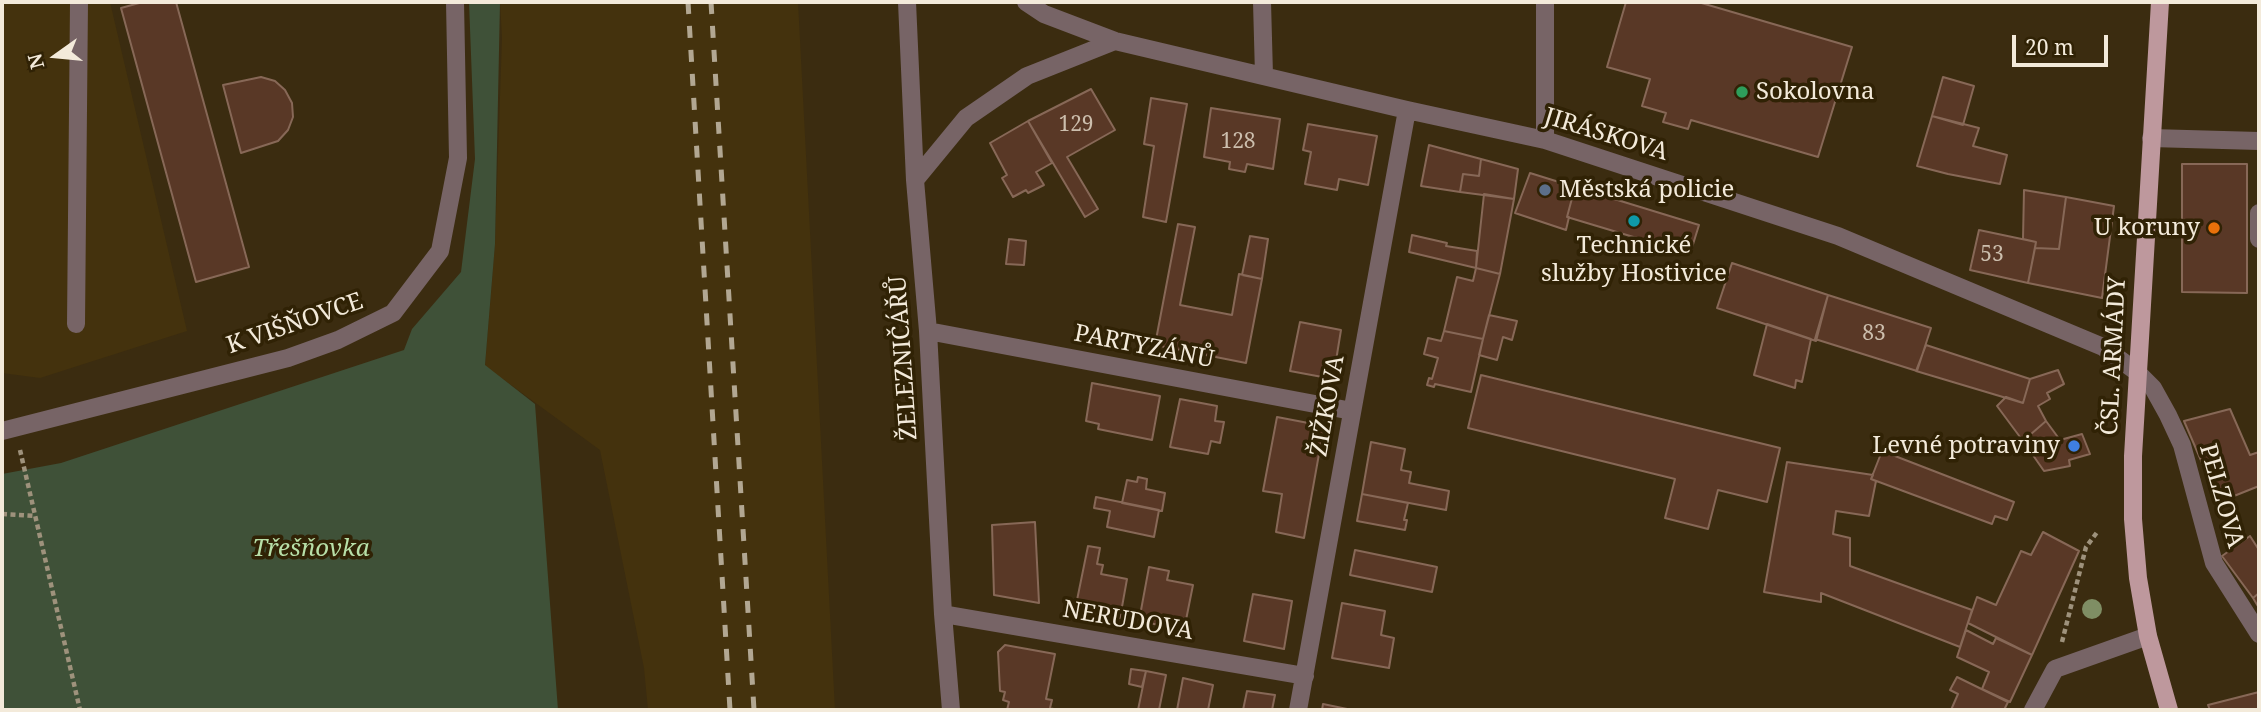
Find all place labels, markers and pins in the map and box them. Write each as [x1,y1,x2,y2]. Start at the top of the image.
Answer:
place label: Sokolovna [1756,78,1874,106]
marker: Sokolovna [1734,84,1750,100]
place label: Městská policie [1559,176,1734,204]
marker: Městská policie [1537,182,1553,198]
marker: Technické služby Hostivice [1626,213,1642,229]
place label: U koruny [2094,214,2200,242]
marker: U koruny [2206,220,2222,236]
place label: Technické služby Hostivice [1541,232,1727,288]
place label: Levné potraviny [1872,432,2060,460]
marker: Levné potraviny [2066,438,2082,454]

